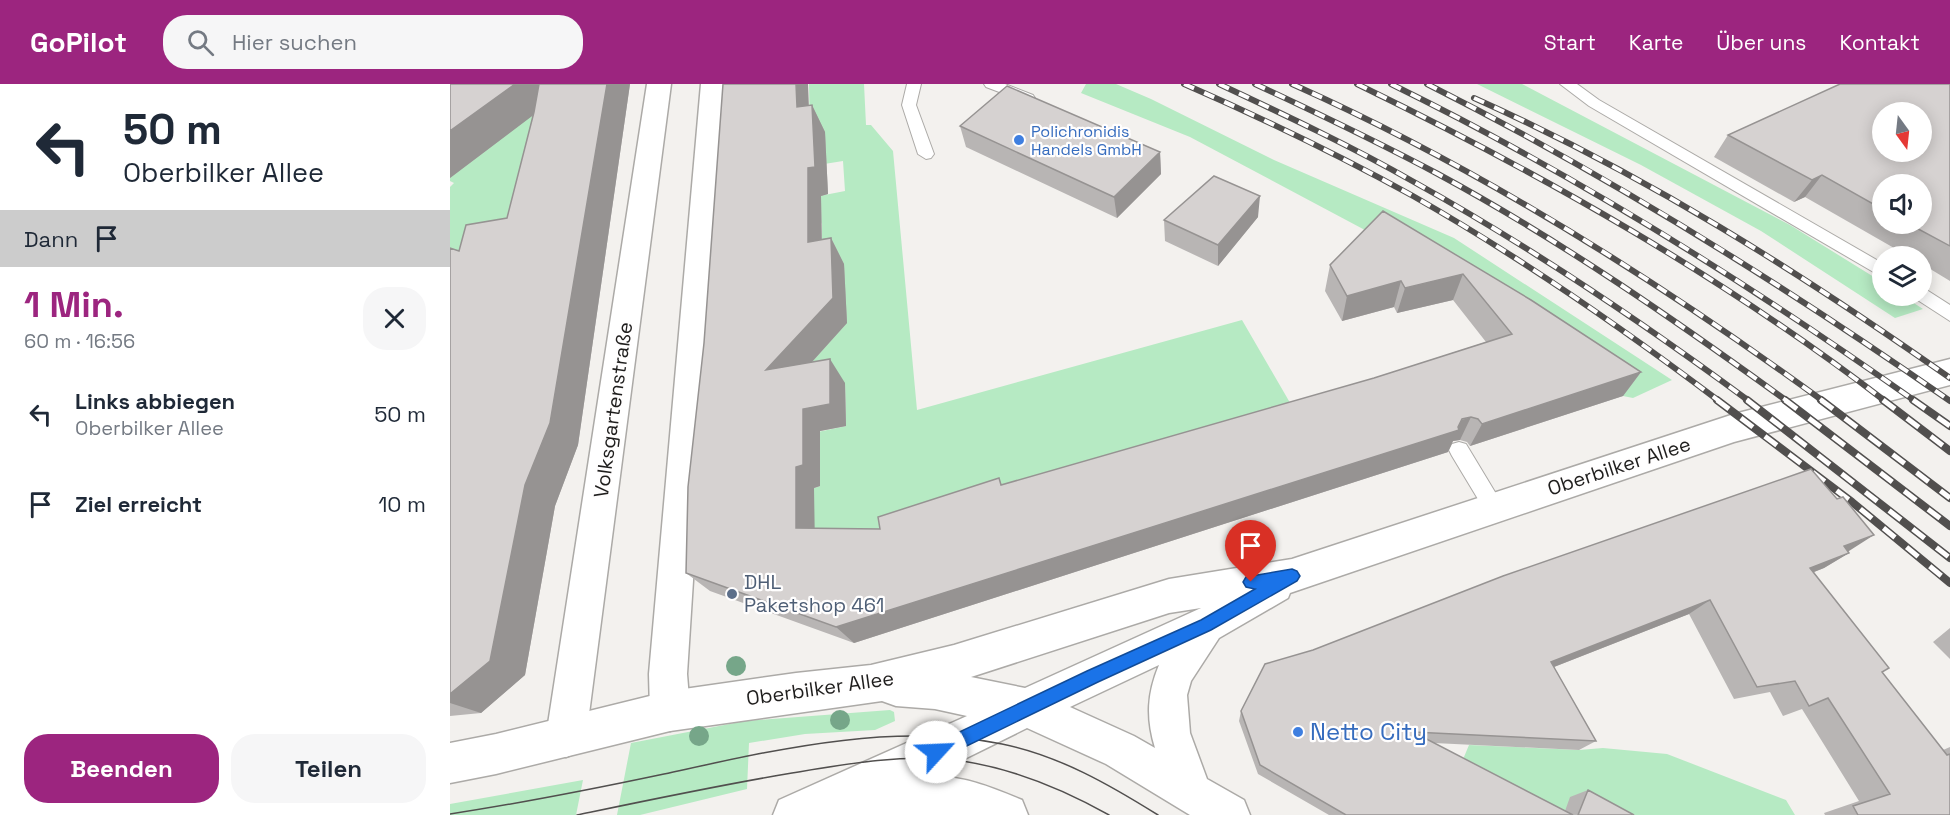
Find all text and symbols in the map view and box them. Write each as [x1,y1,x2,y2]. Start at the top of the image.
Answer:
search box [163,15,583,69]
text: GoPilot [30,24,127,60]
icon: search [184,26,217,59]
text: Hier suchen [232,28,357,56]
text: Start [1544,29,1596,56]
text: Karte [1629,29,1683,56]
text: Über uns [1716,29,1806,56]
text: Kontakt [1839,29,1920,56]
north arrow [1872,102,1932,162]
map controls [1872,102,1932,306]
text: 50 m [123,103,222,156]
icon: left [24,108,102,186]
place label: Polichronidis Handels GmbH [1031,121,1142,160]
marker: Polichronidis Handels GmbH [1012,133,1026,147]
text: Oberbilker Allee [123,155,324,190]
button: sound [1872,174,1932,234]
icon: arrive [90,222,123,255]
text: Dann [24,225,78,253]
button: layers [1872,246,1932,306]
text: 1 Min. [24,282,124,328]
button: close [363,287,426,350]
street label: Volksgartenstraße [588,320,638,500]
text: 60 m · 16:56 [24,328,135,354]
text: Links abbiegen [75,387,235,415]
icon: left [24,398,57,431]
text: 50 m [374,400,426,428]
text: Oberbilker Allee [75,415,224,441]
street label: Oberbilker Allee [1544,431,1694,501]
icon: arrive [24,488,57,521]
text: Ziel erreicht [75,490,202,518]
text: 10 m [378,490,426,518]
pin [1225,520,1276,582]
icon: arrive [1234,529,1267,562]
place label: DHL Paketshop 461 [744,569,884,618]
marker: DHL Paketshop 461 [725,587,739,601]
street label: Oberbilker Allee [744,665,896,711]
place label: Netto City [1310,716,1427,747]
position arrow [904,720,968,784]
marker: Netto City [1291,725,1305,739]
button: Beenden [24,734,219,803]
button: Teilen [231,734,426,803]

